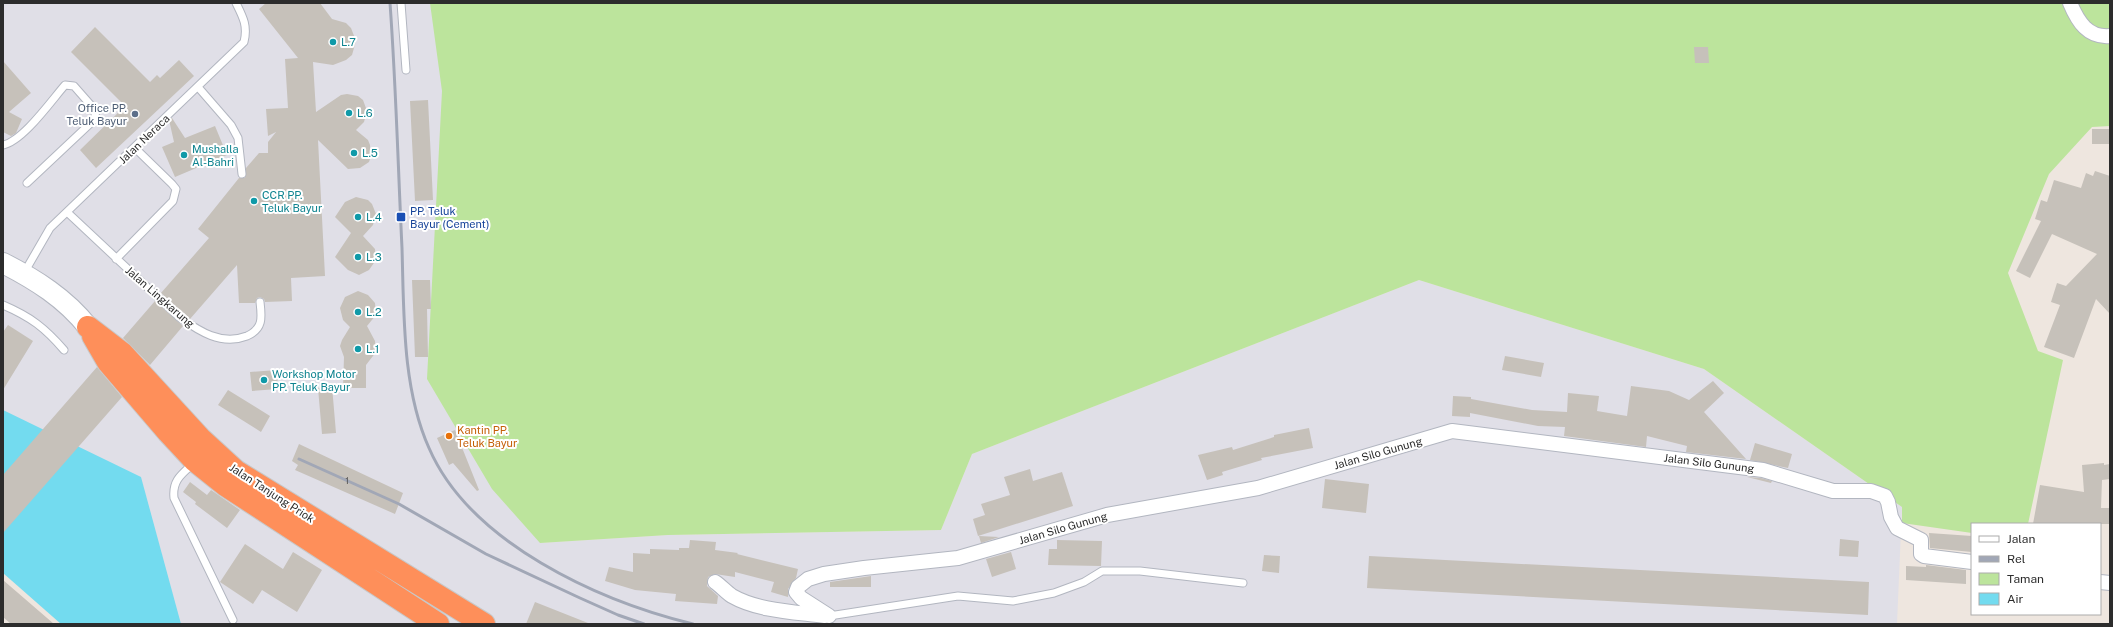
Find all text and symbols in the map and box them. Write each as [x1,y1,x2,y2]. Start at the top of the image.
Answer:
place label: L.7 [341,36,356,48]
marker: L.7 [328,37,338,47]
place label: Office PP. Teluk Bayur [67,102,127,127]
place label: L.6 [357,107,373,119]
marker: L.6 [344,108,354,118]
marker: Office PP. Teluk Bayur [130,109,140,119]
street label: Jalan Neraca [116,112,172,166]
place label: Mushalla Al-Bahri [192,143,239,168]
place label: L.5 [362,147,378,159]
marker: L.5 [349,148,359,158]
marker: Mushalla Al-Bahri [179,150,189,160]
place label: CCR PP. Teluk Bayur [262,189,322,214]
marker: CCR PP. Teluk Bayur [249,196,259,206]
place label: PP. Teluk Bayur (Cement) [410,205,489,230]
place label: L.4 [366,211,382,223]
marker: PP. Teluk Bayur (Cement) [395,211,407,223]
marker: L.4 [353,212,363,222]
place label: L.3 [366,251,382,263]
marker: L.3 [353,252,363,262]
street label: Jalan Lingkarung [123,264,197,330]
place label: L.2 [366,306,382,318]
marker: L.2 [353,307,363,317]
place label: L.1 [366,343,379,355]
marker: L.1 [353,344,363,354]
place label: Workshop Motor PP. Teluk Bayur [272,368,356,393]
marker: Workshop Motor PP. Teluk Bayur [259,375,269,385]
place label: Kantin PP. Teluk Bayur [457,424,517,449]
marker: Kantin PP. Teluk Bayur [444,431,454,441]
street label: Jalan Silo Gunung [1332,435,1424,471]
street label: Jalan Silo Gunung [1663,451,1755,475]
street label: Jalan Tanjung Priok [227,461,317,525]
house number: 1 [345,475,349,486]
street label: Jalan Silo Gunung [1017,510,1109,546]
legend [1971,523,2101,615]
text: Jalan [2007,532,2036,546]
text: Rel [2007,552,2026,566]
text: Taman [2007,572,2044,586]
text: Air [2007,592,2024,606]

